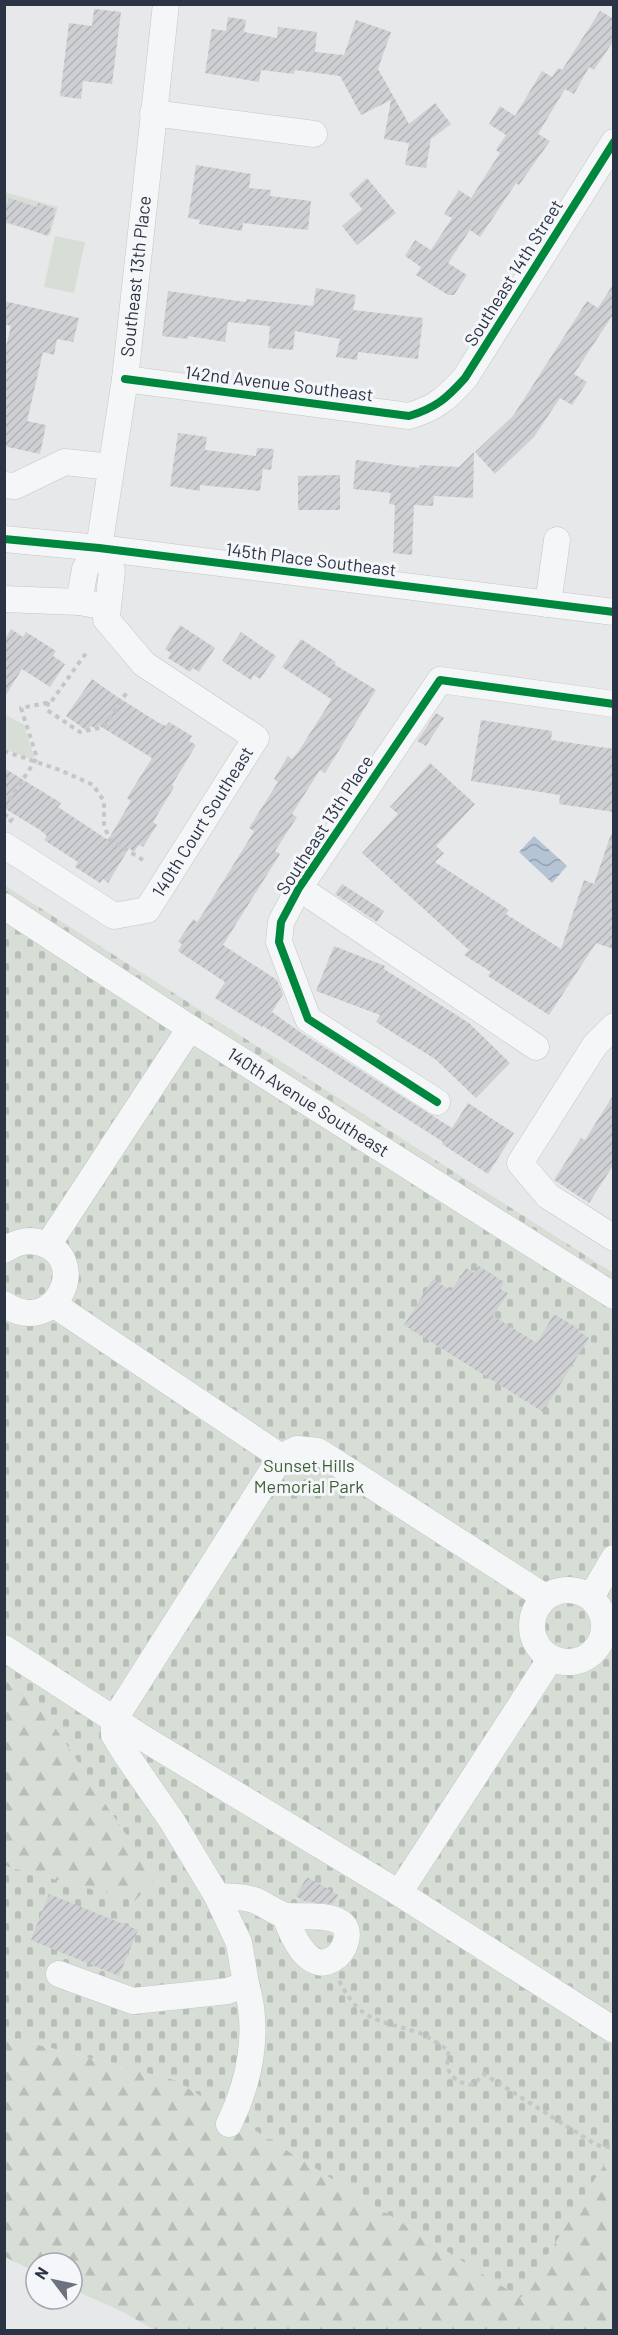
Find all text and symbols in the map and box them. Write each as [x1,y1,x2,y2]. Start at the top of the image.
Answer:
street label: Southeast 13th Place [115,195,155,358]
street label: Southeast 14th Street [459,195,567,350]
street label: 142nd Avenue Southeast [184,361,375,405]
street label: 145th Place Southeast [225,538,398,580]
street label: 140th Court Southeast [147,742,257,901]
street label: Southeast 13th Place [271,751,377,898]
street label: 140th Avenue Southeast [224,1042,394,1161]
park label: Sunset Hills Memorial Park [254,1454,364,1497]
north arrow [24,2251,84,2311]
text: N [30,2263,52,2282]

